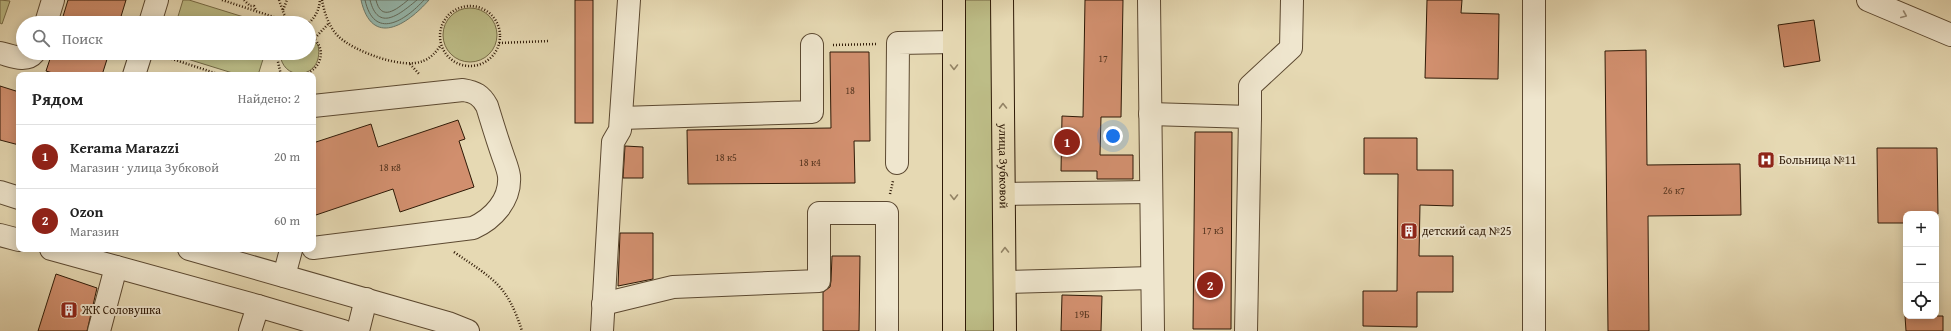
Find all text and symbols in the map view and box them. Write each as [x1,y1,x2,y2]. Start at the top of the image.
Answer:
one-way arrow [1900,10,1908,18]
search box [16,16,316,60]
icon: search [30,27,52,49]
text: Поиск [62,28,103,49]
house number: 17 [1098,51,1108,66]
one-way arrow [950,64,958,70]
house number: 18 [845,83,855,98]
text: Рядом [32,86,83,111]
text: Найдено: 2 [238,89,300,108]
one-way arrow [999,103,1007,109]
street label: улица Зубковой [995,122,1013,209]
your location [1103,126,1123,146]
pin: 1 [1054,127,1080,157]
text: Kerama Marazzi [70,137,179,158]
text: 1 [42,147,48,166]
text: 20 m [274,147,300,166]
house number: 18 к5 [715,150,737,165]
hospital icon: Больница №11 [1756,150,1776,170]
place label: Больница №11 [1779,151,1857,168]
house number: 18 к4 [799,155,821,170]
text: Магазин · улица Зубковой [70,158,219,177]
house number: 18 к8 [379,160,401,175]
house number: 26 к7 [1663,183,1685,198]
one-way arrow [950,194,958,200]
text: Ozon [70,201,103,222]
text: 2 [42,211,48,230]
text: 60 m [274,211,300,230]
map controls [1903,211,1939,319]
button: + [1903,211,1939,247]
building icon: детский сад №25 [1399,221,1419,241]
text: Магазин [70,222,119,241]
place label: детский сад №25 [1422,222,1512,239]
house number: 17 к3 [1202,223,1224,238]
one-way arrow [1001,247,1009,253]
button: − [1903,247,1939,283]
pin: 2 [1197,270,1223,300]
button: locate [1903,283,1939,319]
building icon: ЖК Соловушка [59,300,79,320]
place label: ЖК Соловушка [81,301,161,318]
house number: 19Б [1074,307,1090,322]

